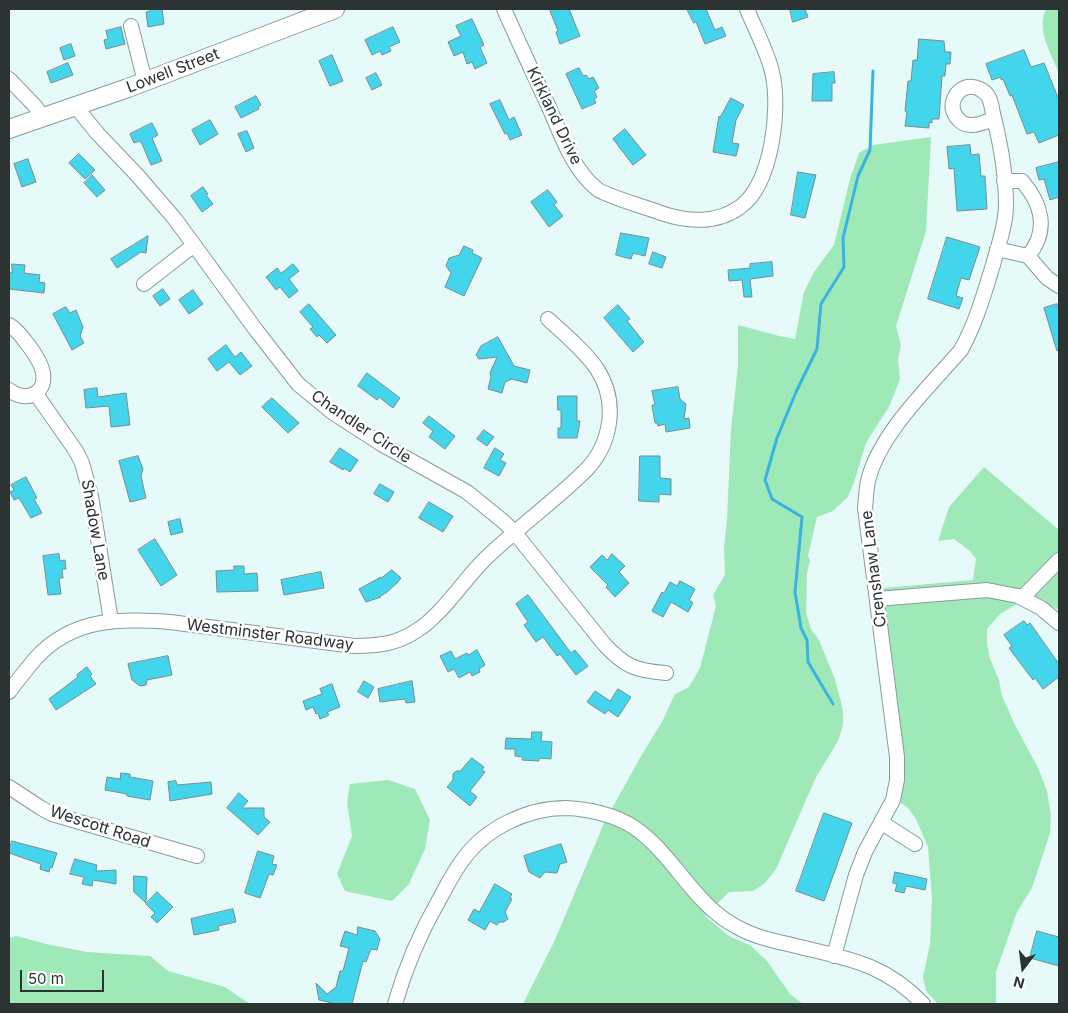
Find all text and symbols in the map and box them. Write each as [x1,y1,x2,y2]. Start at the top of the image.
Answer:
street label: Lowell Street [124,44,222,98]
street label: Kirkland Drive [522,64,586,168]
street label: Chandler Circle [307,386,415,468]
street label: Shadow Lane [77,478,113,582]
street label: Crenshaw Lane [857,510,891,628]
street label: Westminster Roadway [185,615,355,655]
street label: Wescott Road [47,802,153,852]
north arrow [998,943,1048,993]
scale bar [22,960,106,992]
text: 50 m [28,969,64,988]
text: N [1012,973,1026,993]

